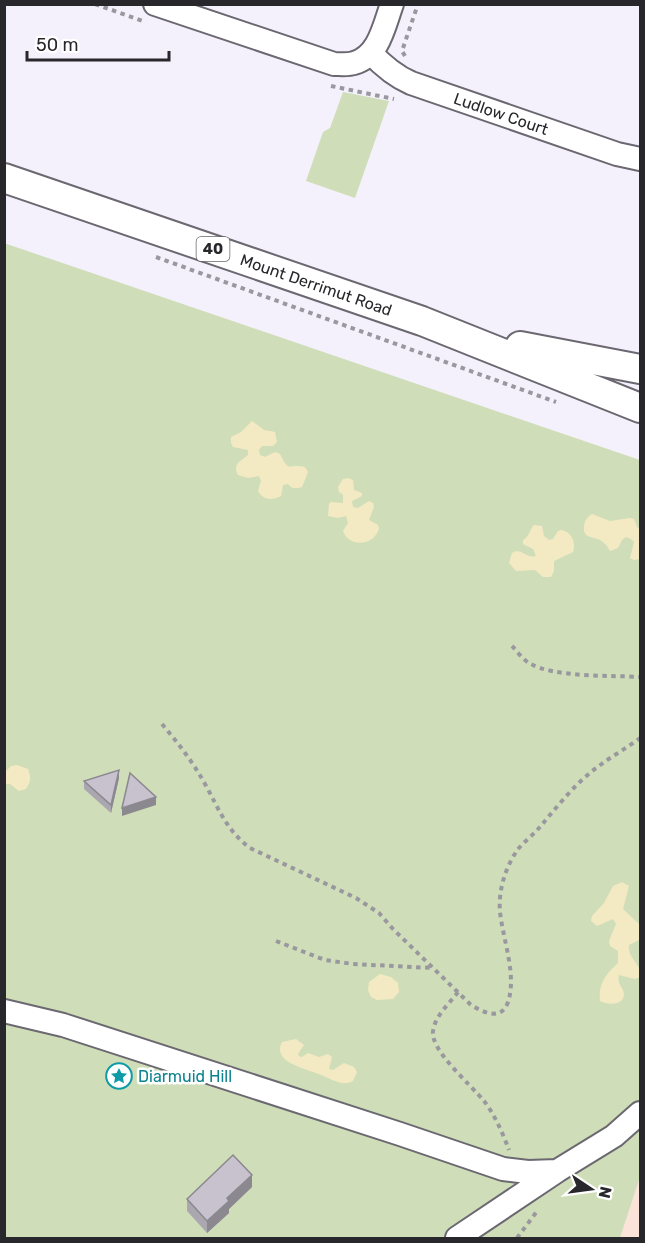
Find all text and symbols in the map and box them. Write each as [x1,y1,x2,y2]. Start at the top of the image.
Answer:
scale bar [27,24,170,62]
text: 50 m [36,34,79,56]
street label: Ludlow Court [451,89,551,139]
road number: 40 [196,237,230,261]
street label: Mount Derrimut Road [238,250,394,320]
place icon: Diarmuid Hill [104,1061,134,1091]
place label: Diarmuid Hill [138,1067,232,1086]
north arrow [561,1159,621,1219]
text: N [595,1185,616,1200]

